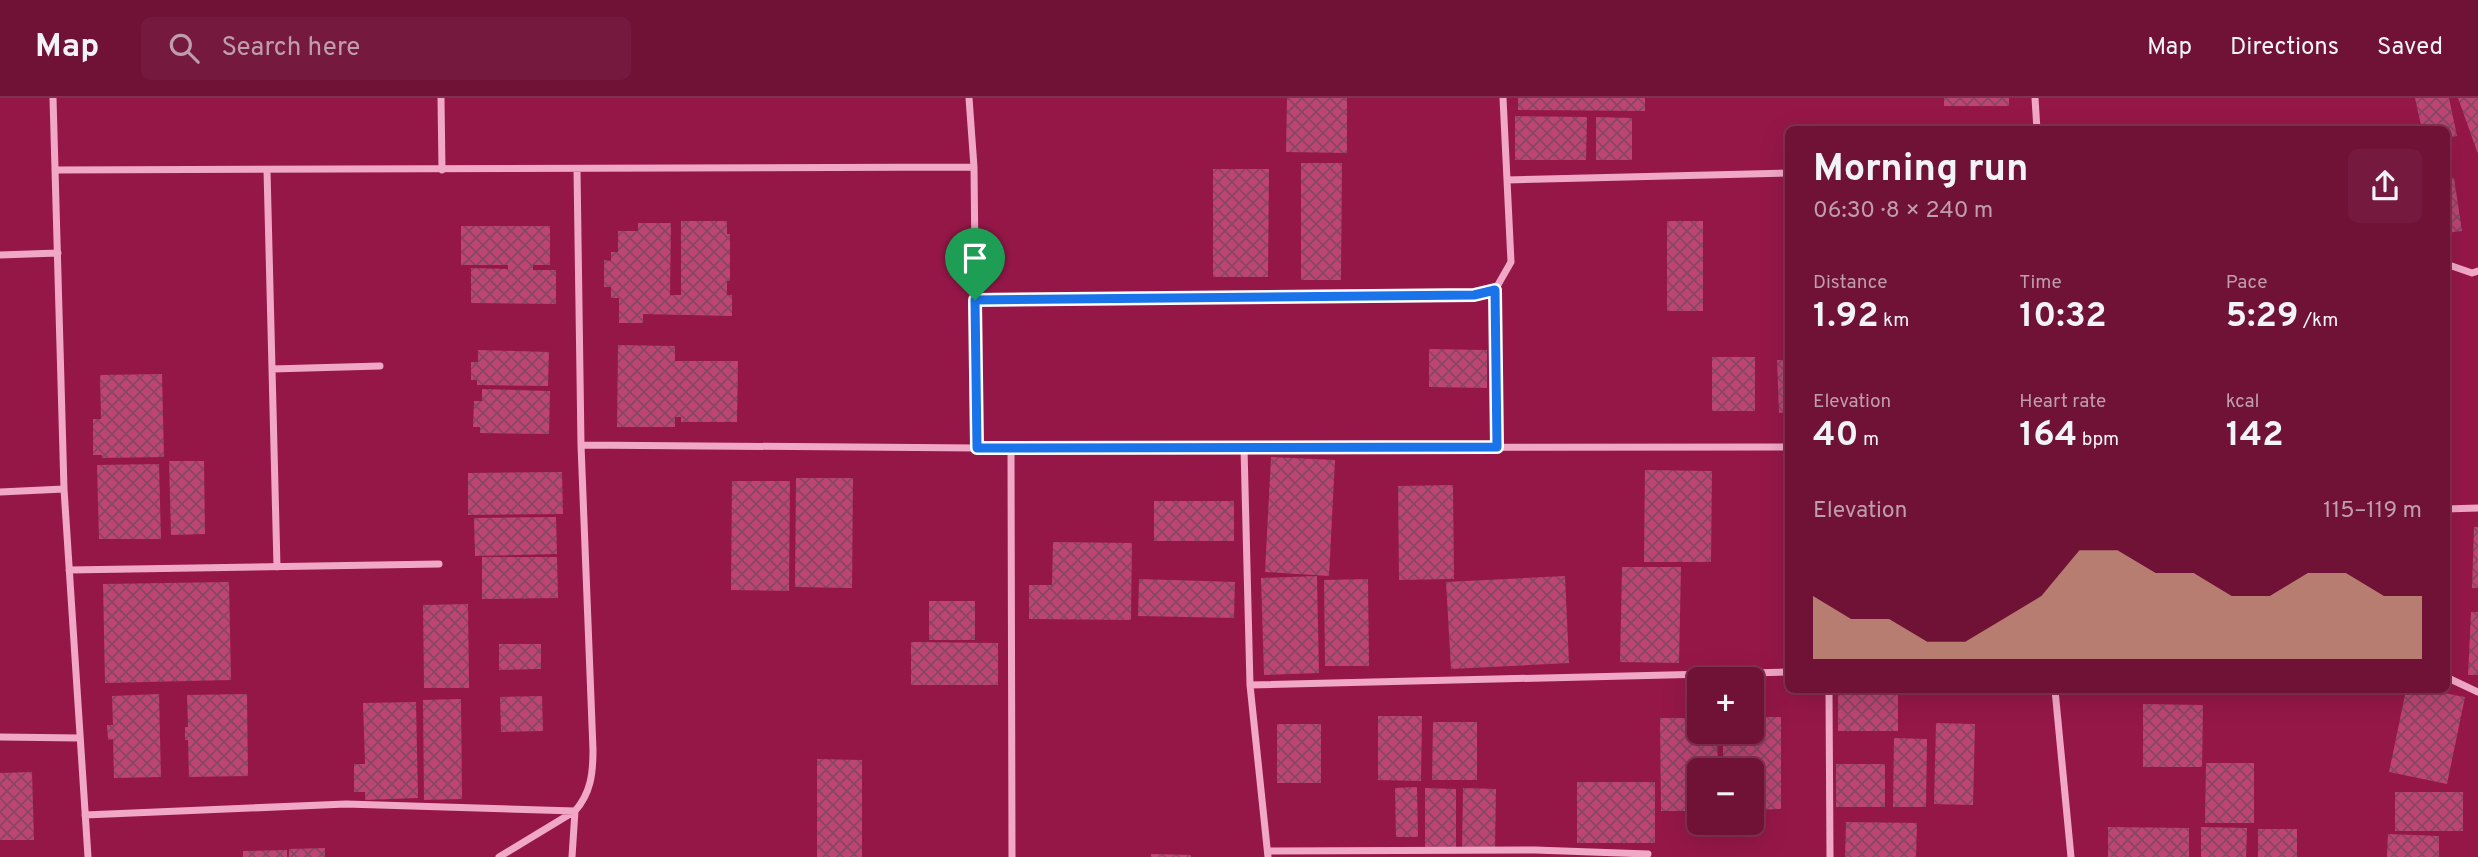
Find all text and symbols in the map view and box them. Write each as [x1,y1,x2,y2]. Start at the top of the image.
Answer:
search box [141,17,631,80]
text: Map [35,27,99,69]
icon: search [165,29,203,67]
text: Search here [221,32,360,65]
text: Map [2147,33,2192,63]
text: Directions [2230,33,2339,63]
text: Saved [2377,33,2443,63]
text: Morning run [1813,146,2029,195]
button: share [2348,149,2422,223]
text: 06:30 · 8 × 240 m [1813,197,1993,226]
pin [945,228,1005,300]
icon: arrive [956,239,994,277]
text: Distance [1813,271,1888,295]
text: Time [2019,271,2062,295]
text: Pace [2226,271,2267,295]
text: 1.92 [1813,295,1879,339]
text: 10:32 [2019,295,2107,339]
text: 5:29 [2226,295,2298,339]
text: km [1879,309,1909,333]
text: /km [2298,309,2338,333]
text: Elevation [1813,390,1891,414]
text: Heart rate [2019,390,2106,414]
text: kcal [2226,390,2259,414]
text: 40 [1813,414,1859,458]
text: 164 [2019,414,2077,458]
text: 142 [2226,414,2284,458]
text: m [1859,428,1879,452]
text: bpm [2077,428,2119,452]
text: Elevation [1813,497,1908,526]
text: 115–119 m [2323,497,2422,526]
map controls [1687,667,1764,835]
button: + [1687,667,1764,744]
button: − [1687,758,1764,835]

